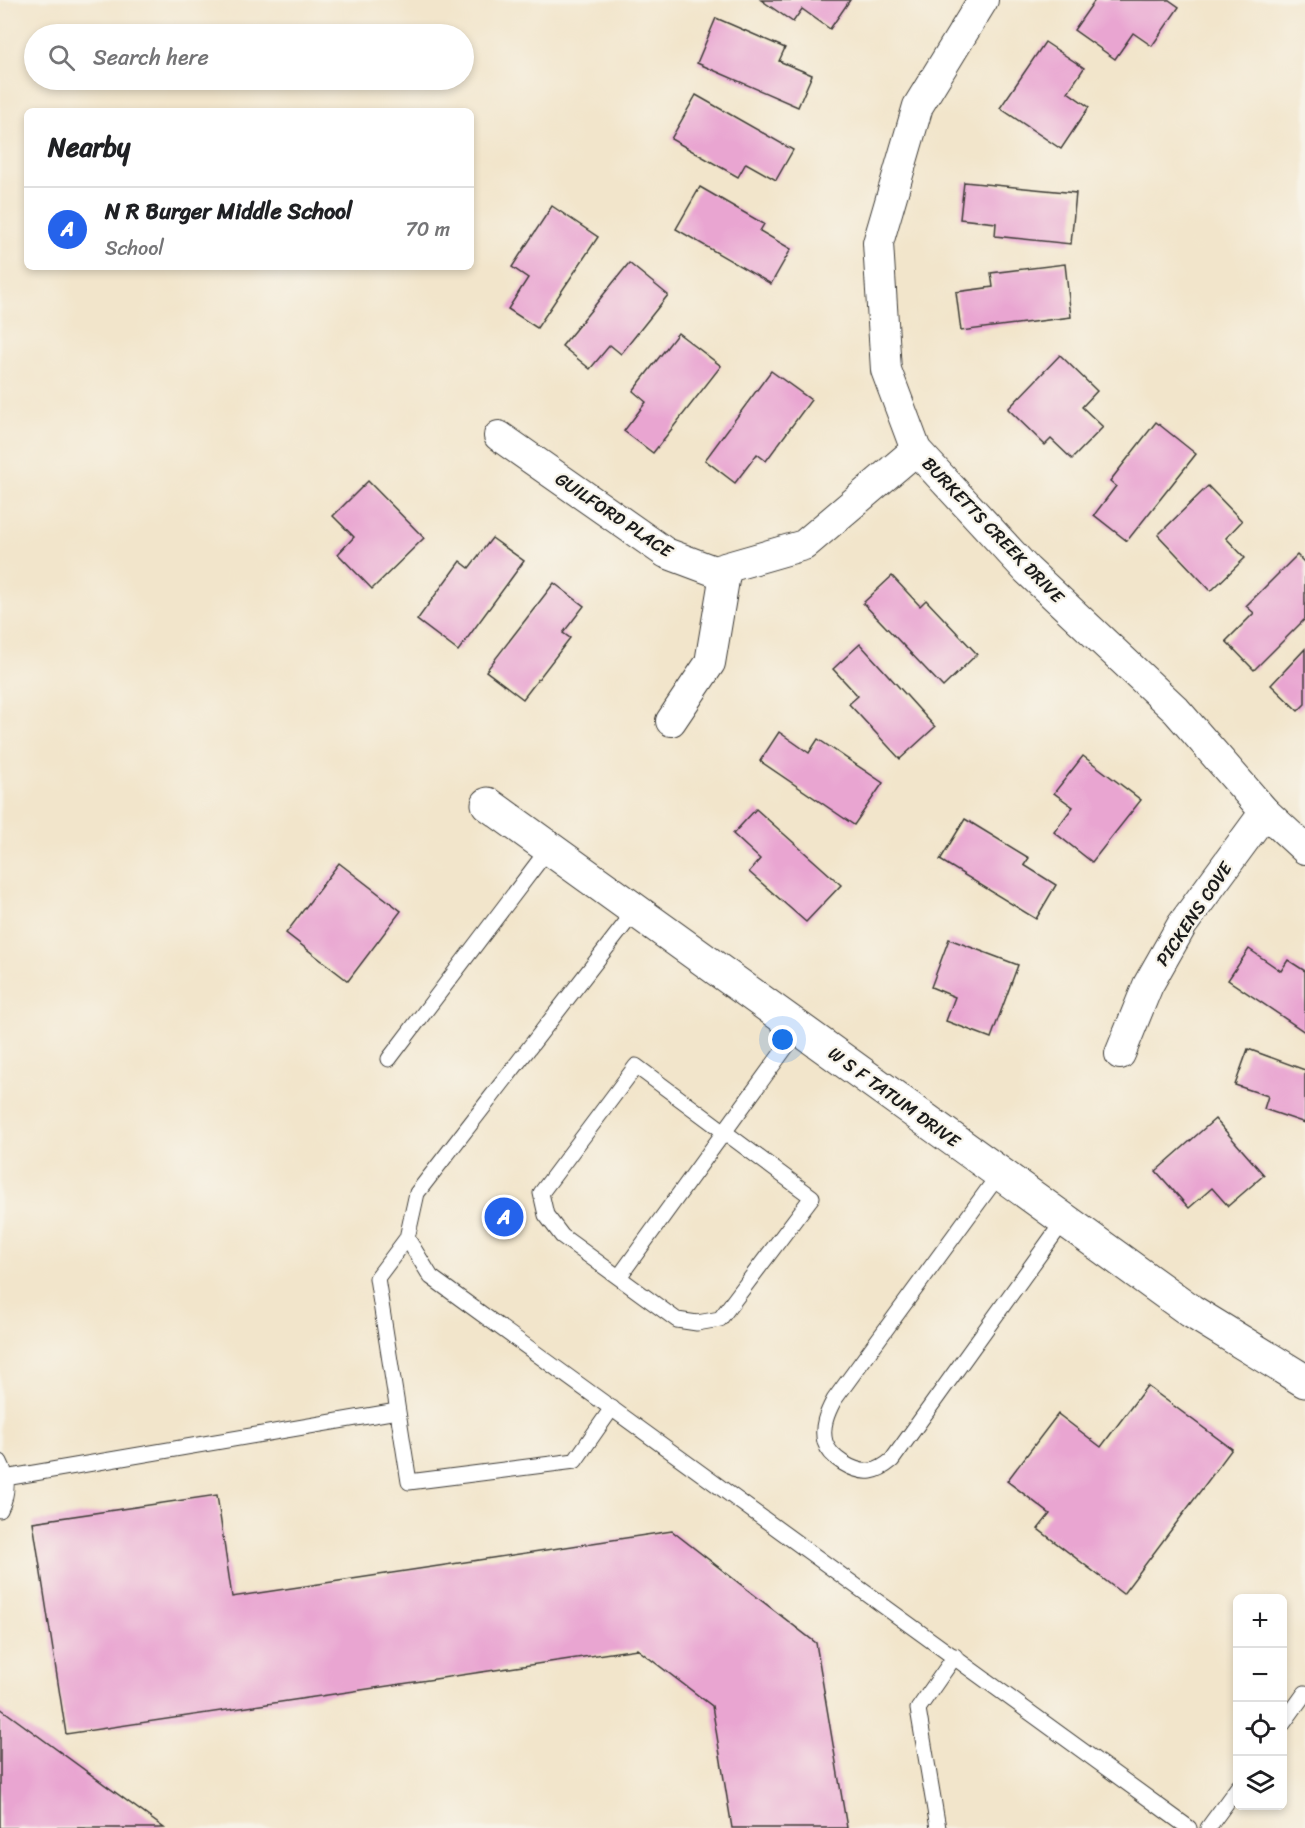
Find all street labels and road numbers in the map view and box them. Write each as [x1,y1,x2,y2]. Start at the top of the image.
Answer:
street label: BURKETTS CREEK DRIVE [914,449,1073,612]
street label: GUILFORD PLACE [548,464,680,567]
street label: PICKENS COVE [1147,854,1241,973]
street label: W S F TATUM DRIVE [821,1038,968,1157]

